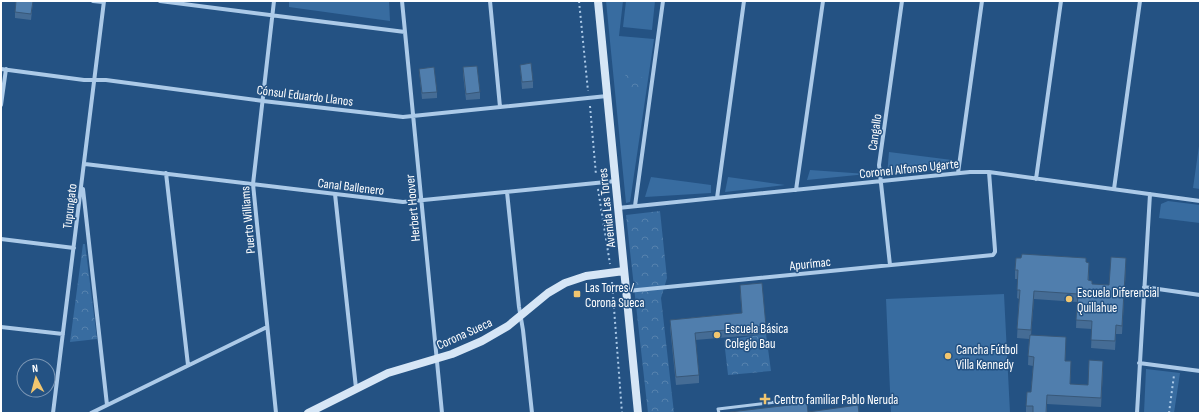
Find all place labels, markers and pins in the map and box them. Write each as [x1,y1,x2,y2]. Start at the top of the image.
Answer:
place label: Las Torres / Corona Sueca [585,280,644,311]
place label: Escuela Diferencial Quillahue [1077,285,1159,316]
marker: Las Torres / Corona Sueca [572,289,582,299]
marker: Escuela Diferencial Quillahue [1064,294,1074,304]
place label: Escuela Básica Colegio Bau [725,321,788,352]
marker: Escuela Básica Colegio Bau [712,330,722,340]
place label: Cancha Fútbol Villa Kennedy [956,342,1018,373]
marker: Cancha Fútbol Villa Kennedy [943,351,953,361]
place label: Centro familiar Pablo Neruda [774,392,898,408]
marker: Centro familiar Pablo Neruda [759,393,771,405]

